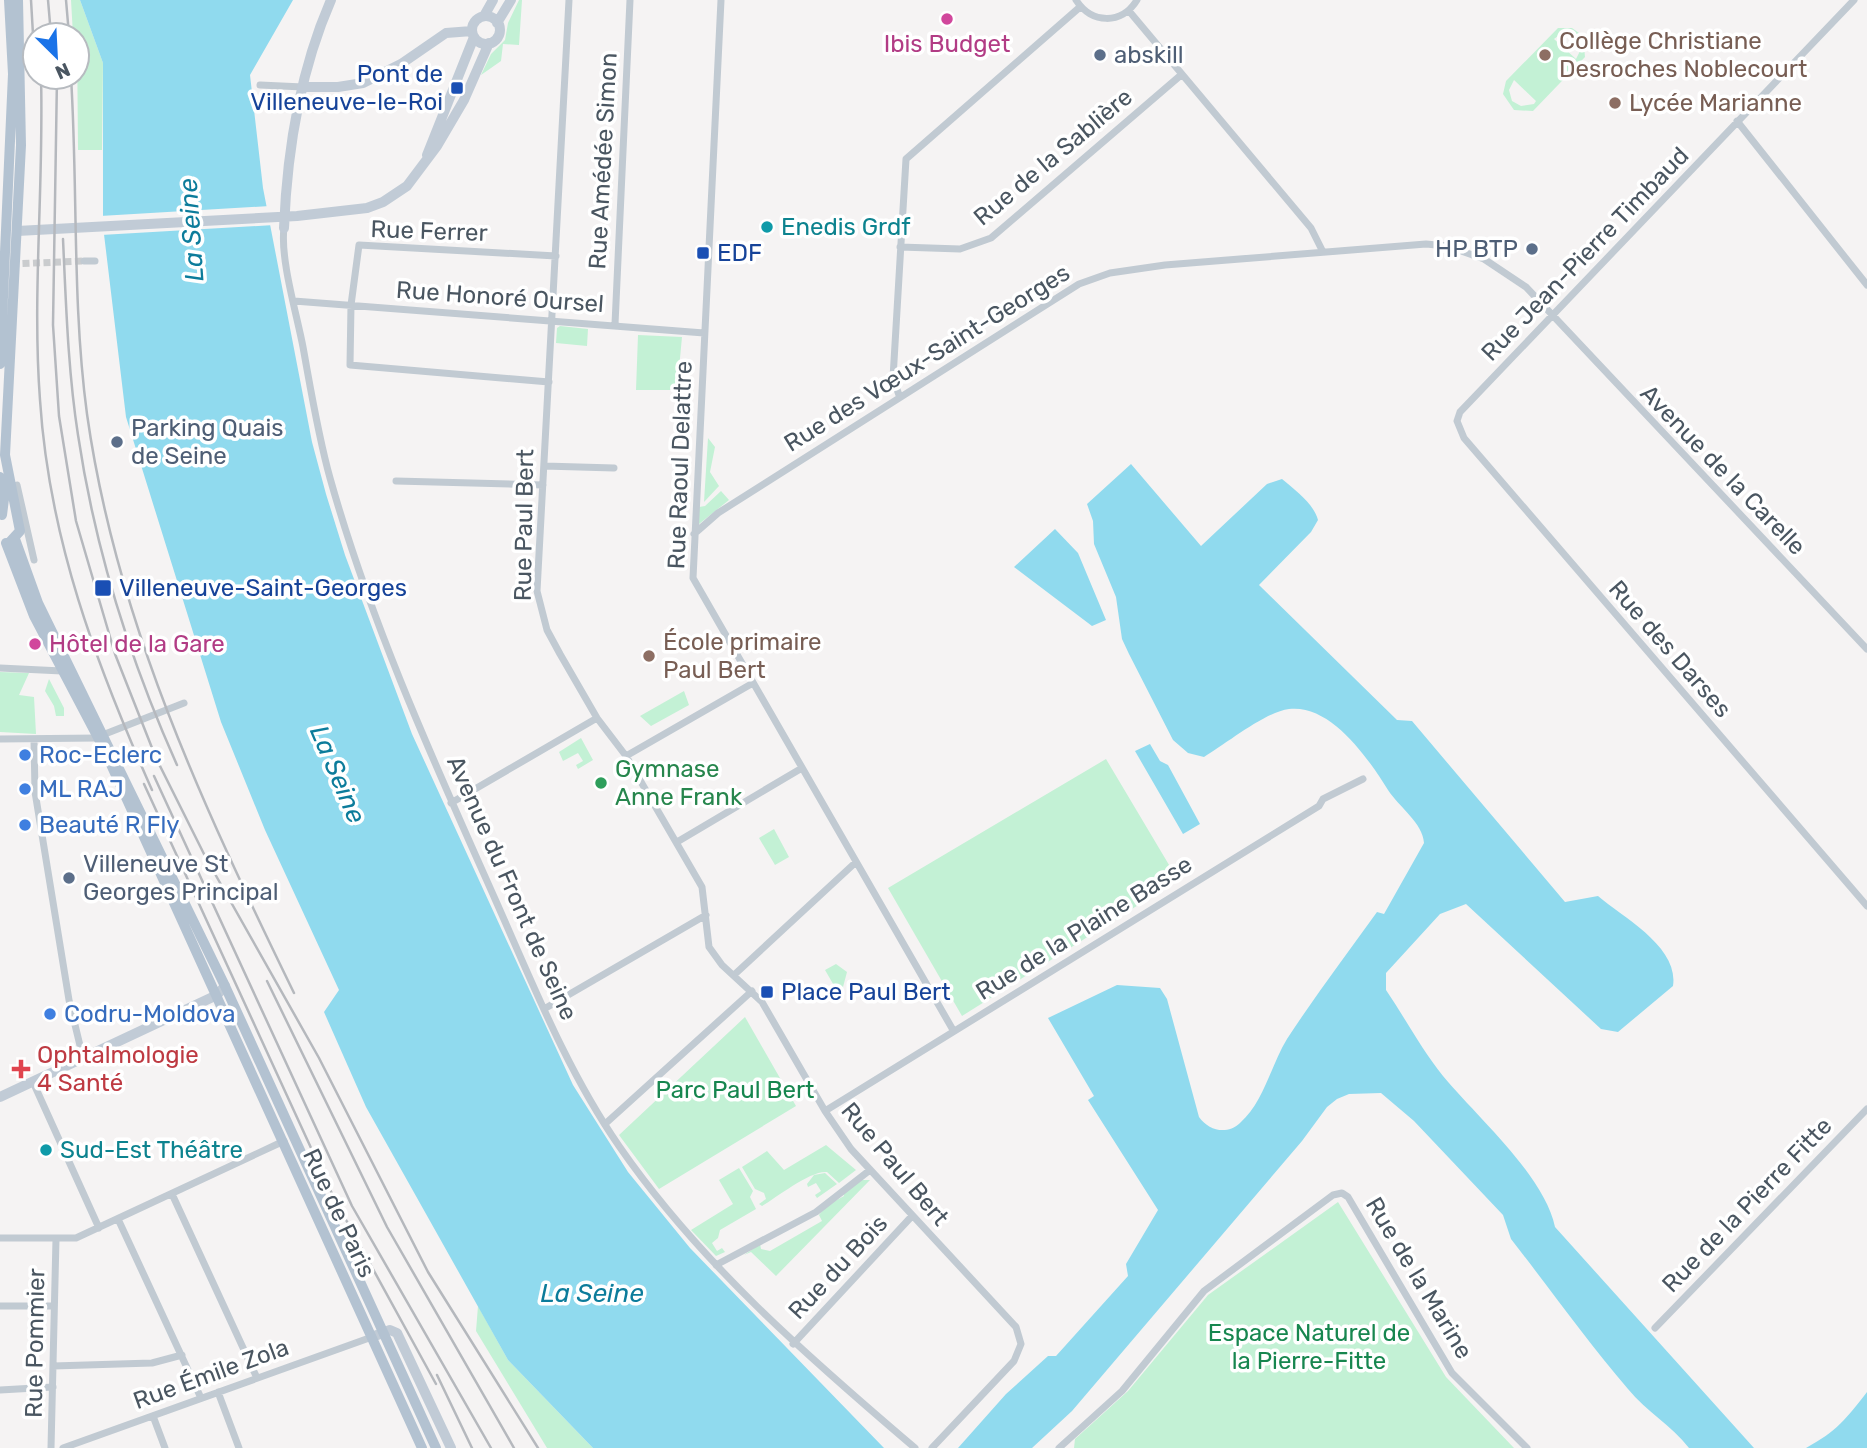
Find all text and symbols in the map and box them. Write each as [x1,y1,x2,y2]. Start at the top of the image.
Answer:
marker: Ibis Budget [939,11,955,27]
north arrow [21,21,91,91]
place label: Collège Christiane Desroches Noblecourt [1559,27,1807,83]
place label: Ibis Budget [884,30,1010,58]
place label: abskill [1114,41,1184,69]
marker: abskill [1092,47,1108,63]
marker: Collège Christiane Desroches Noblecourt [1537,47,1553,63]
street label: Rue Amédée Simon [583,52,623,270]
text: N [52,58,74,84]
place label: Pont de Villeneuve-le-Roi [250,60,443,116]
marker: Pont de Villeneuve-le-Roi [449,80,465,96]
street label: Rue de la Sablière [968,83,1138,231]
place label: Lycée Marianne [1629,89,1802,117]
marker: Lycée Marianne [1607,95,1623,111]
street label: Rue Jean-Pierre Timbaud [1476,141,1694,367]
water label: La Seine [172,177,211,283]
place label: Enedis Grdf [781,213,911,241]
street label: Rue Ferrer [370,215,488,247]
marker: Enedis Grdf [759,219,775,235]
place label: HP BTP [1435,235,1518,263]
place label: EDF [717,239,762,267]
marker: HP BTP [1524,241,1540,257]
marker: EDF [695,245,711,261]
street label: Rue des Vœux-Saint-Georges [779,258,1075,458]
street label: Rue Honoré Oursel [395,276,605,318]
street label: Rue Raoul Delattre [662,360,698,570]
street label: Avenue de la Carelle [1635,379,1811,561]
place label: Parking Quais de Seine [131,414,283,470]
marker: Parking Quais de Seine [109,434,125,450]
street label: Rue Paul Bert [509,449,539,601]
place label: Villeneuve-Saint-Georges [119,574,407,602]
street label: Rue des Darses [1603,575,1737,723]
marker: Villeneuve-Saint-Georges [93,578,113,598]
place label: École primaire Paul Bert [663,628,822,684]
place label: Hôtel de la Gare [49,630,225,658]
marker: Hôtel de la Gare [27,636,43,652]
marker: École primaire Paul Bert [641,648,657,664]
water label: La Seine [303,721,372,828]
place label: Roc-Eclerc [39,741,162,769]
marker: Roc-Eclerc [17,747,33,763]
street label: Avenue du Front de Seine [441,752,583,1024]
place label: Gymnase Anne Frank [615,755,743,811]
place label: ML RAJ [39,775,124,803]
marker: Gymnase Anne Frank [593,775,609,791]
marker: ML RAJ [17,781,33,797]
place label: Beauté R Fly [39,811,180,839]
marker: Beauté R Fly [17,817,33,833]
place label: Villeneuve St Georges Principal [83,850,279,906]
street label: Rue de la Plaine Basse [971,850,1197,1006]
marker: Villeneuve St Georges Principal [61,870,77,886]
place label: Place Paul Bert [781,978,951,1006]
marker: Place Paul Bert [759,984,775,1000]
place label: Codru-Moldova [64,1000,235,1028]
marker: Codru-Moldova [42,1006,58,1022]
place label: Ophtalmologie 4 Santé [37,1041,199,1097]
marker: Ophtalmologie 4 Santé [11,1059,31,1079]
park label: Parc Paul Bert [656,1076,815,1104]
street label: Rue Paul Bert [835,1097,955,1231]
street label: Rue de la Pierre Fitte [1656,1112,1838,1298]
place label: Sud-Est Théâtre [60,1136,243,1164]
marker: Sud-Est Théâtre [38,1142,54,1158]
street label: Rue de Paris [297,1144,381,1282]
street label: Rue de la Marine [1360,1192,1478,1364]
street label: Rue du Bois [783,1209,893,1325]
street label: Rue Pommier [20,1268,50,1418]
water label: La Seine [540,1278,644,1309]
park label: Espace Naturel de la Pierre-Fitte [1208,1319,1410,1375]
street label: Rue Émile Zola [130,1333,292,1415]

